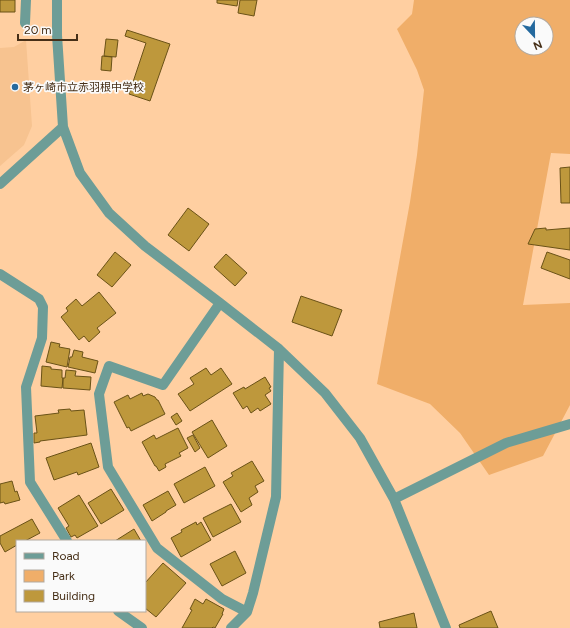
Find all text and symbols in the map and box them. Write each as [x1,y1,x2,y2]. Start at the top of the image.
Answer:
scale bar [18,16,77,42]
north arrow [514,16,554,56]
text: 20 m [24,23,52,37]
text: N [531,37,544,52]
place label: 茅ヶ崎市立赤羽根中学校 [23,81,144,94]
marker: 茅ヶ崎市立赤羽根中学校 [10,82,20,92]
legend [16,540,146,612]
text: Road [52,549,80,563]
text: Park [52,569,75,583]
text: Building [52,589,95,603]

